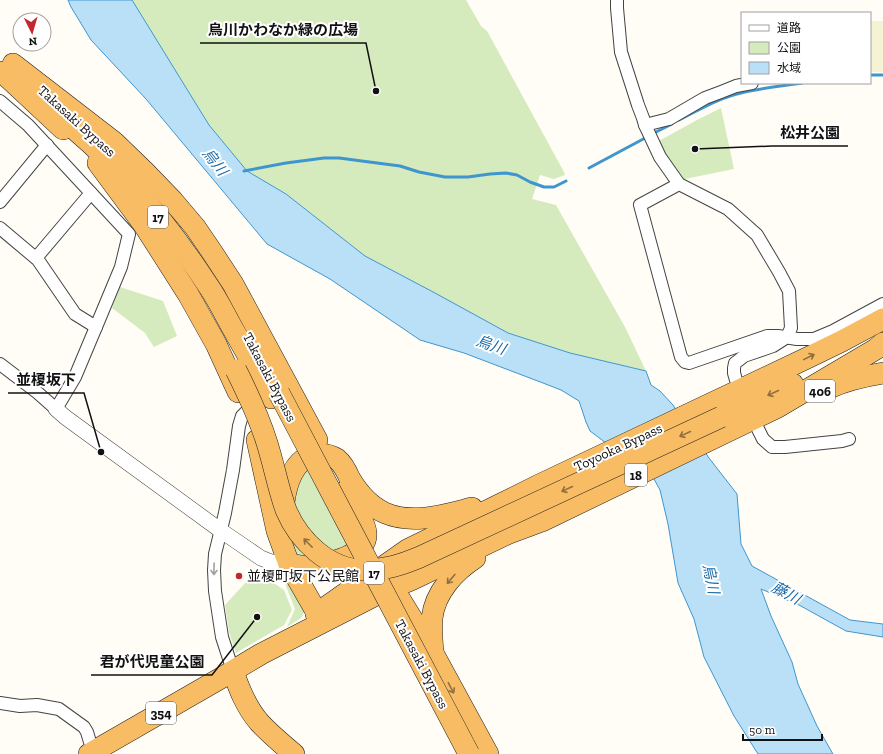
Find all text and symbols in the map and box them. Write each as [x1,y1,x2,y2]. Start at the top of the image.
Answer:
north arrow [12,12,52,52]
legend [741,12,871,84]
callout: 烏川かわなか緑の広場 [200,16,366,43]
text: 烏川かわなか緑の広場 [208,21,358,39]
text: 道路 [777,21,801,35]
text: N [27,35,38,48]
text: 公園 [777,41,801,55]
text: 水域 [777,61,801,75]
street label: Takasaki Bypass [34,82,119,161]
callout: 松井公園 [772,119,848,146]
text: 松井公園 [780,124,840,142]
water label: 烏川 [199,145,233,181]
road number: 17 [148,206,168,228]
street label: Takasaki Bypass [239,330,300,425]
water label: 烏川 [474,332,510,359]
one-way arrow [803,353,815,360]
callout: 並榎坂下 [8,366,84,393]
text: 並榎坂下 [16,371,76,389]
road number: 406 [805,380,835,402]
one-way arrow [767,390,779,397]
street label: Toyooka Bypass [571,420,665,475]
one-way arrow [680,431,692,438]
road number: 18 [625,464,647,486]
one-way arrow [562,486,574,493]
one-way arrow [303,538,313,548]
one-way arrow [210,562,218,575]
road number: 17 [364,562,384,584]
water label: 烏川 [699,562,723,597]
place label: 並榎町坂下公民館 [247,568,359,585]
marker: 並榎町坂下公民館 [234,571,244,581]
one-way arrow [447,573,456,584]
water label: 藤川 [769,578,805,609]
street label: Takasaki Bypass [391,617,452,712]
callout: 君が代児童公園 [91,648,212,675]
text: 君が代児童公園 [99,653,205,671]
one-way arrow [448,681,456,693]
road number: 354 [146,702,176,724]
scale bar [743,716,822,742]
text: 50 m [749,723,776,737]

